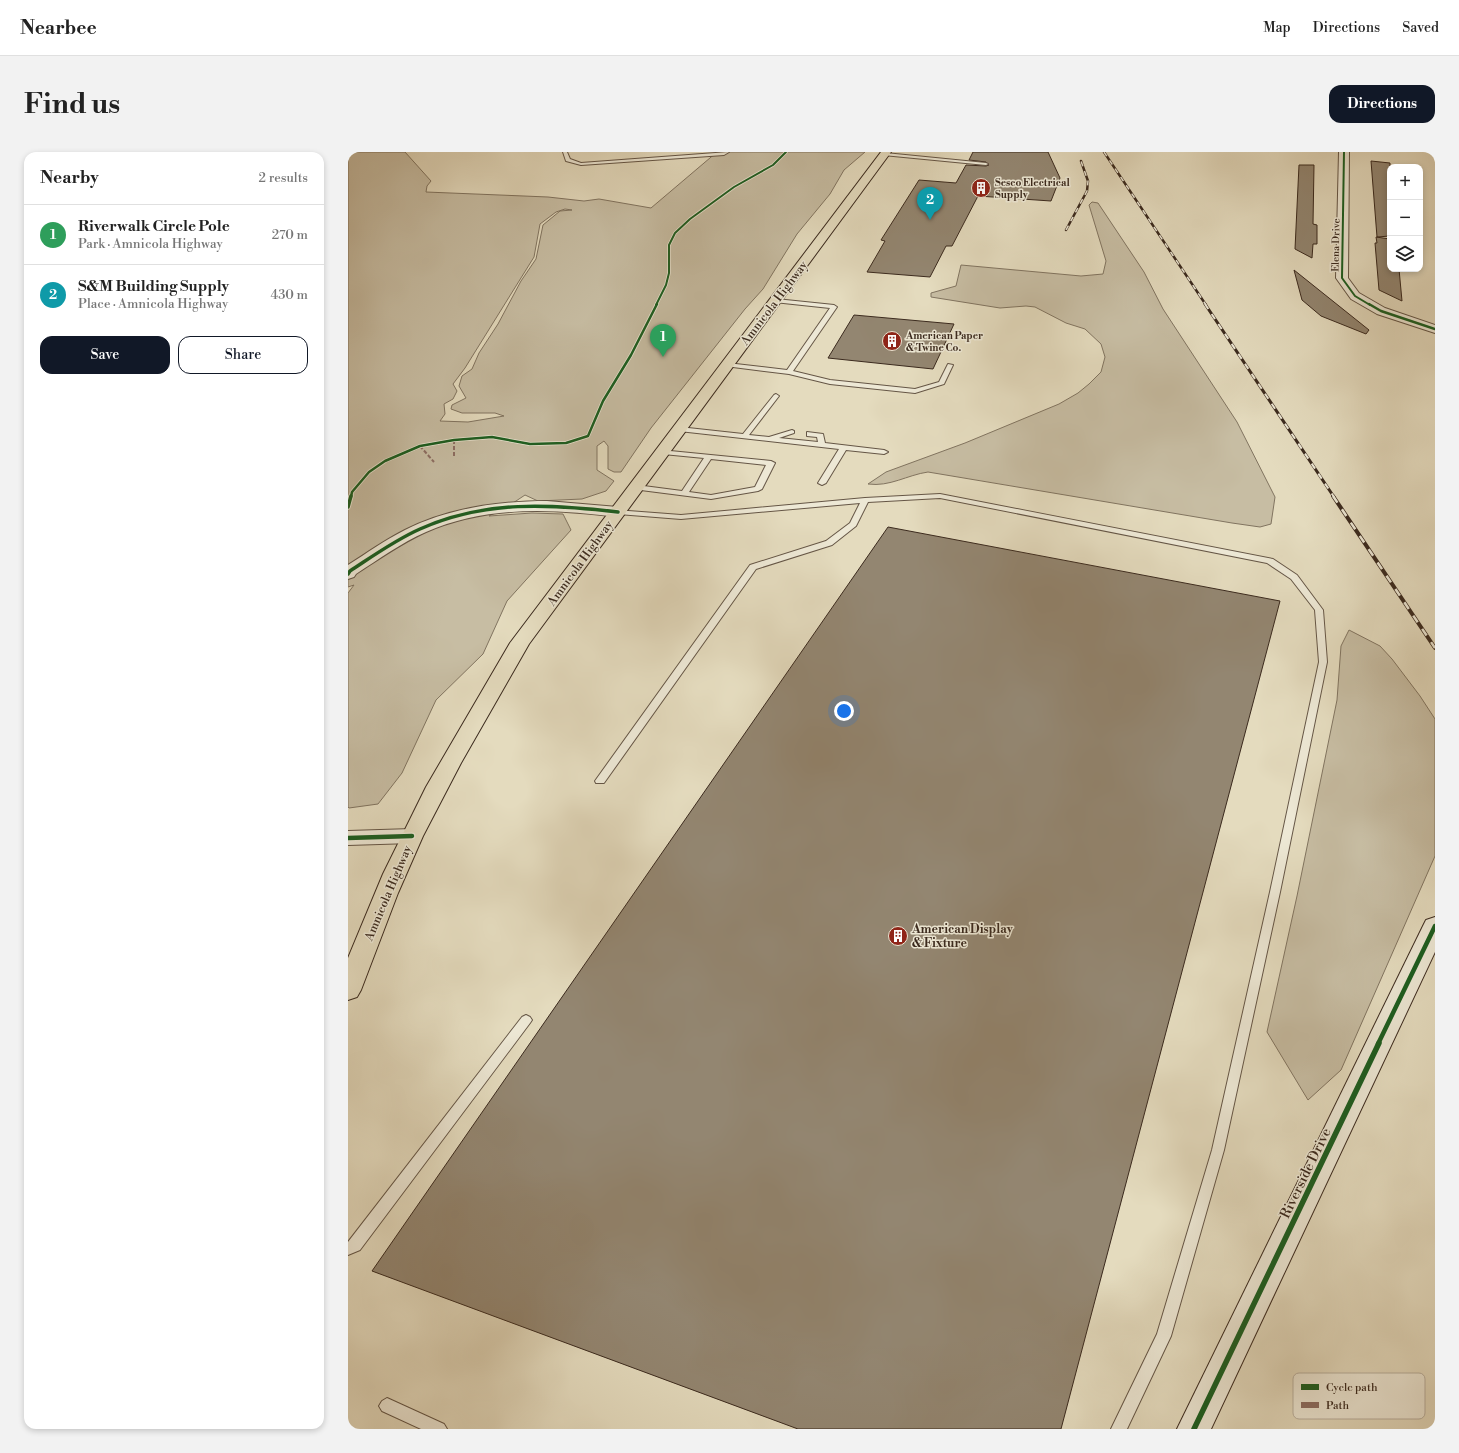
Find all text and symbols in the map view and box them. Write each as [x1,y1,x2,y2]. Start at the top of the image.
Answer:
text: Nearbee [20,16,97,40]
text: Map [1263,19,1291,37]
text: Directions [1313,19,1380,37]
text: Saved [1402,19,1439,37]
button: Directions [1329,85,1435,123]
text: Find us [24,87,120,122]
map controls [1387,164,1423,272]
button: + [1387,164,1423,200]
text: Nearby [40,167,99,189]
text: 2 results [259,170,308,186]
building icon: Sesco Electrical Supply [970,177,992,199]
place label: Sesco Electrical Supply [995,177,1070,201]
pin: 2 [917,187,943,220]
button: − [1387,200,1423,236]
text: Riverwalk Circle Pole [78,217,230,236]
street label: Elena Drive [1330,218,1342,272]
text: 1 [50,227,56,243]
text: 270 m [272,227,308,243]
text: Park · Amnicola Highway [78,236,223,252]
button: layers [1387,236,1423,272]
street label: Amnicola Highway [737,258,811,349]
text: S&M Building Supply [78,277,229,296]
text: 2 [49,287,57,303]
text: 430 m [270,287,308,303]
text: Place · Amnicola Highway [78,296,228,312]
pin: 1 [650,324,676,357]
building icon: American Paper & Twine Co. [881,330,903,352]
place label: American Paper & Twine Co. [905,330,983,354]
button: Save [40,336,170,374]
button: Share [178,336,308,374]
street label: Amnicola Highway [544,518,616,610]
your location [834,701,854,721]
street label: Amnicola Highway [361,843,415,944]
place label: American Display & Fixture [911,922,1014,951]
building icon: American Display & Fixture [887,925,909,947]
street label: Riverside Drive [1276,1125,1336,1222]
legend [1293,1373,1425,1419]
text: Cycle path [1326,1381,1378,1395]
text: Path [1326,1399,1350,1413]

